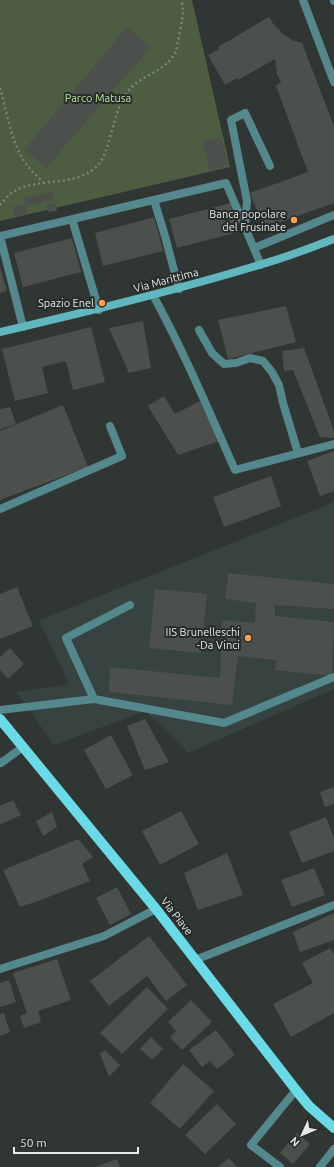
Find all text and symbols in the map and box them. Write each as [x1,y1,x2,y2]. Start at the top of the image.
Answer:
park label: Parco Matusa [65,92,131,104]
place label: Banca popolare del Frusinate [209,208,286,233]
marker: Banca popolare del Frusinate [289,215,299,225]
street label: Via Marittima [132,266,200,294]
place label: Spazio Enel [38,297,94,309]
marker: Spazio Enel [97,298,107,308]
place label: IIS Brunelleschi -Da Vinci [166,626,240,651]
marker: IIS Brunelleschi -Da Vinci [243,633,253,643]
street label: Via Piave [159,895,195,937]
north arrow [282,1115,322,1155]
scale bar [14,1129,138,1155]
text: N [288,1135,302,1149]
text: 50 m [20,1136,47,1149]

